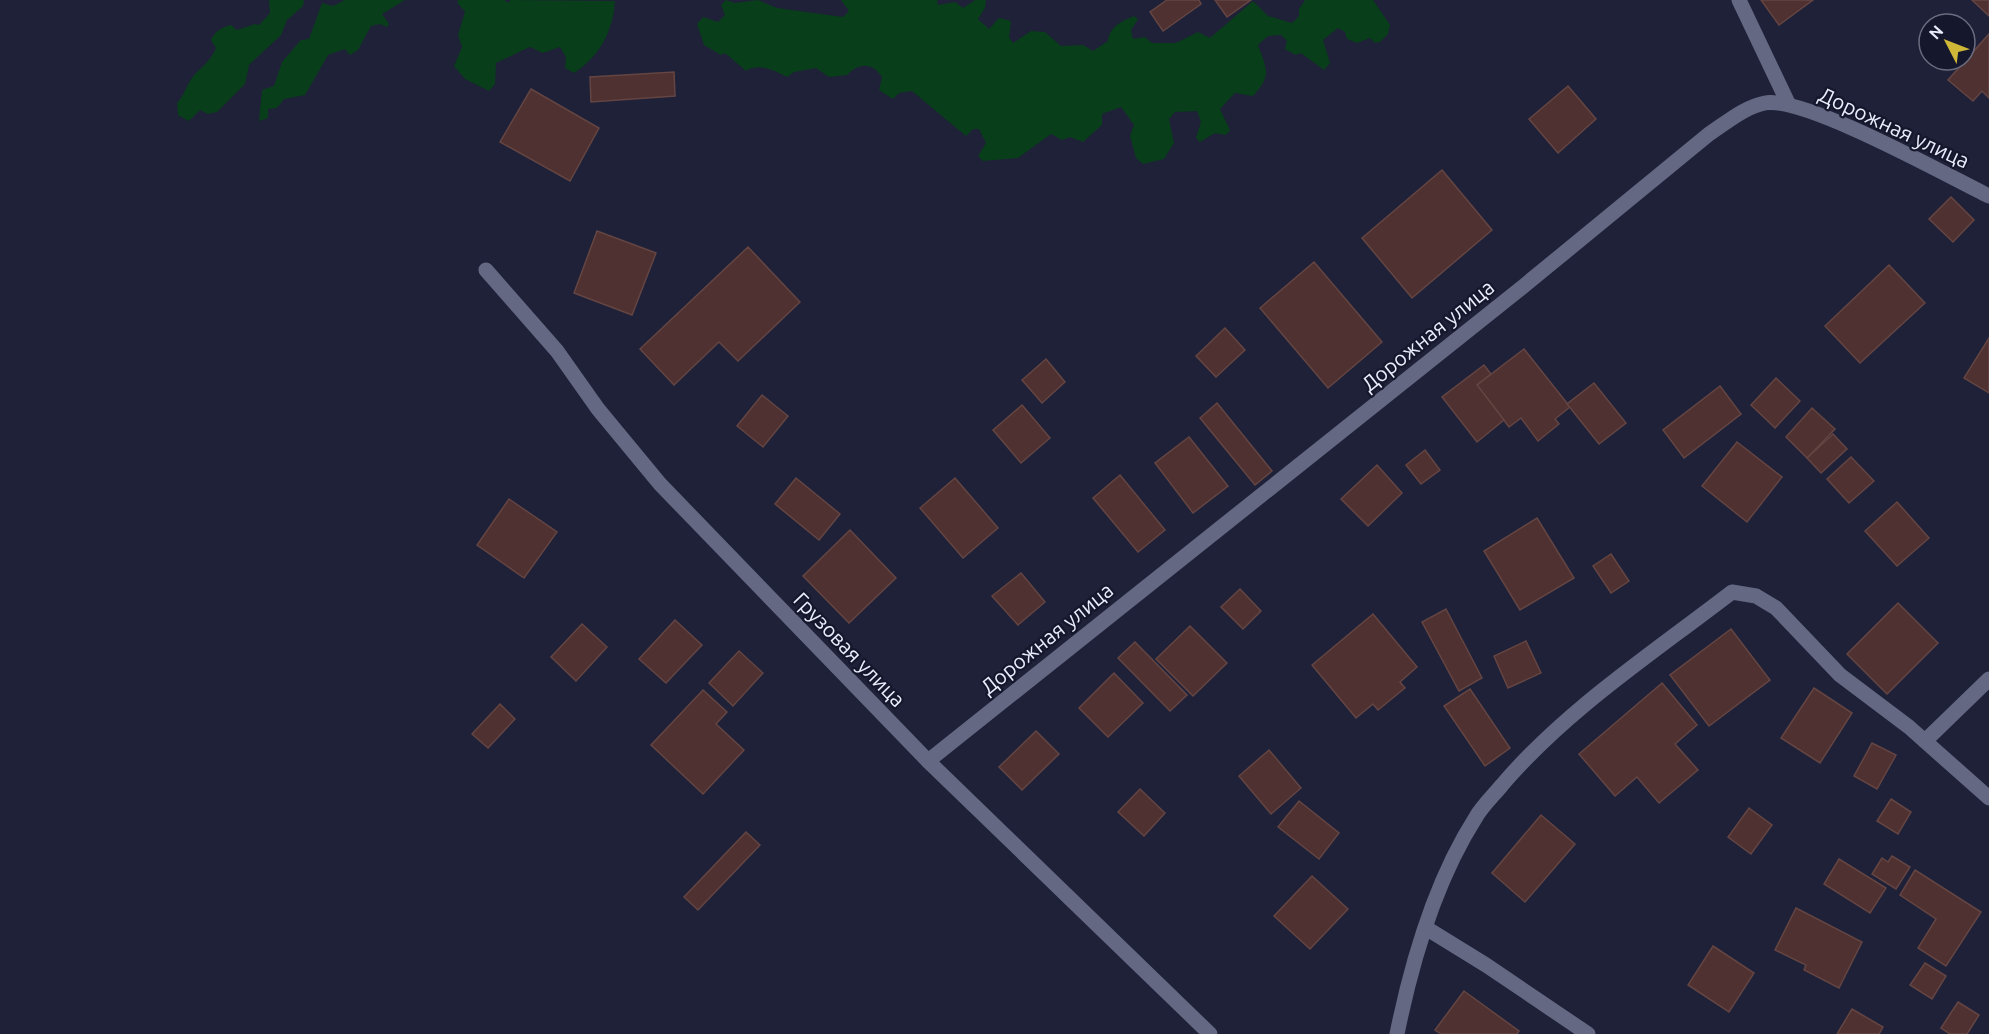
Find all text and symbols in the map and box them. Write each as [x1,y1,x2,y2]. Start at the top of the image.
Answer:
north arrow [1917,12,1977,72]
text: N [1925,22,1947,42]
street label: Дорожная улица [1815,82,1974,173]
street label: Дорожная улица [1356,274,1498,396]
street label: Дорожная улица [975,577,1117,699]
street label: Грузовая улица [789,587,910,711]

